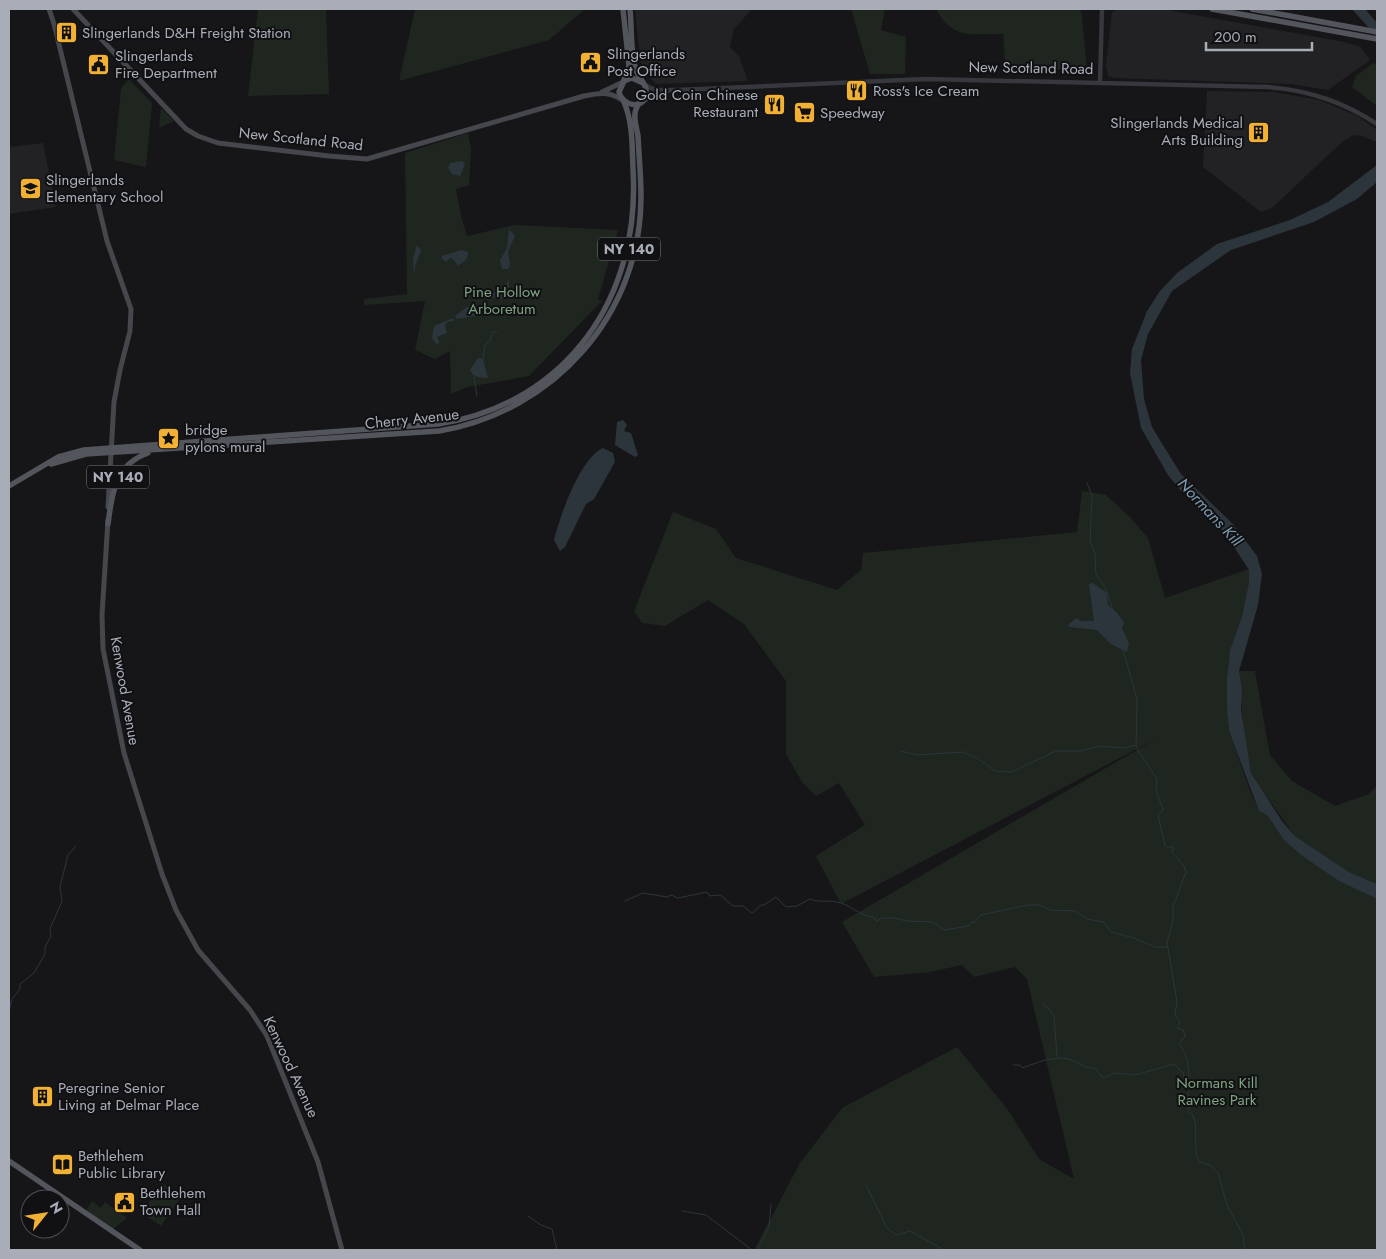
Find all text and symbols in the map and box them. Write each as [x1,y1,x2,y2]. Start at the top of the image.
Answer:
scale bar [1206,20,1312,52]
building icon: Slingerlands D&H Freight Station [54,21,78,45]
place label: Slingerlands D&H Freight Station [82,22,291,44]
text: 200 m [1214,26,1257,48]
place label: Slingerlands Post Office [607,43,685,82]
place label: Slingerlands Fire Department [115,45,217,84]
public building icon: Slingerlands Post Office [579,51,603,75]
public building icon: Slingerlands Fire Department [87,53,111,77]
street label: New Scotland Road [968,56,1094,80]
restaurant icon: Ross's Ice Cream [845,79,869,103]
place label: Ross's Ice Cream [873,80,979,102]
place label: Gold Coin Chinese Restaurant [636,84,758,123]
restaurant icon: Gold Coin Chinese Restaurant [762,92,786,116]
supermarket icon: Speedway [792,101,816,125]
place label: Speedway [820,102,885,124]
place label: Slingerlands Medical Arts Building [1110,112,1243,151]
building icon: Slingerlands Medical Arts Building [1247,120,1271,144]
street label: New Scotland Road [238,122,364,156]
place label: Slingerlands Elementary School [46,169,163,208]
school or university icon: Slingerlands Elementary School [18,177,42,201]
road number: NY 140 [598,238,660,260]
park label: Pine Hollow Arboretum [464,281,541,320]
street label: Cherry Avenue [364,403,460,435]
place label: bridge pylons mural [185,419,265,458]
place icon: bridge pylons mural [157,427,181,451]
road number: NY 140 [87,466,149,488]
water label: Normans Kill [1172,473,1249,552]
street label: Kenwood Avenue [105,635,145,747]
street label: Kenwood Avenue [258,1013,324,1122]
park label: Normans Kill Ravines Park [1176,1072,1258,1111]
place label: Peregrine Senior Living at Delmar Place [58,1077,199,1116]
building icon: Peregrine Senior Living at Delmar Place [30,1085,54,1109]
place label: Bethlehem Public Library [78,1145,166,1184]
library icon: Bethlehem Public Library [50,1153,74,1177]
place label: Bethlehem Town Hall [140,1182,206,1221]
north arrow [20,1189,70,1239]
public building icon: Bethlehem Town Hall [112,1190,136,1214]
text: N [45,1198,68,1217]

